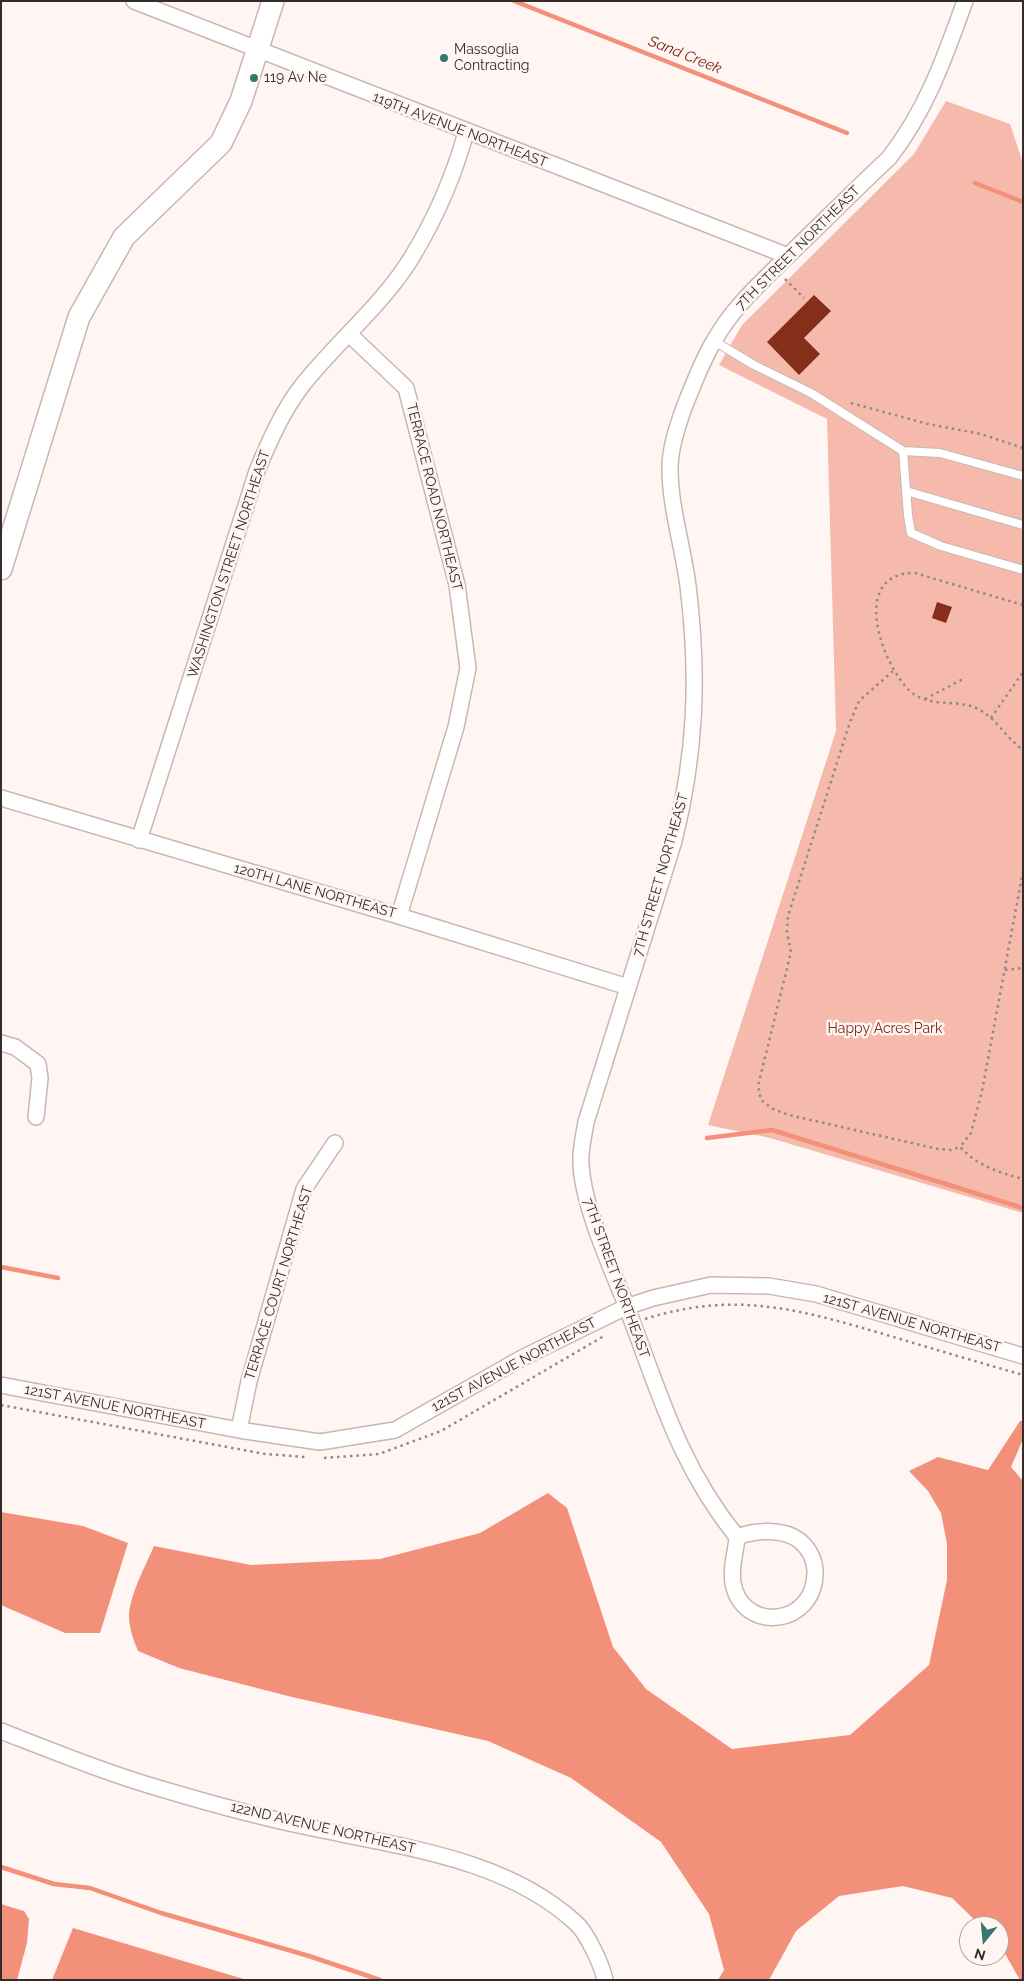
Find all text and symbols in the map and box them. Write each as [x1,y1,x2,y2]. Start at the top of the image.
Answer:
water label: Sand Creek [646,32,724,78]
place label: Massoglia Contracting [454,42,529,74]
marker: Massoglia Contracting [438,52,450,64]
place label: 119 Av Ne [264,70,327,86]
marker: 119 Av Ne [248,72,260,84]
street label: 119TH AVENUE NORTHEAST [370,89,550,171]
street label: 7TH STREET NORTHEAST [732,182,864,314]
street label: TERRACE ROAD NORTHEAST [403,402,465,592]
street label: WASHINGTON STREET NORTHEAST [184,448,274,680]
street label: 7TH STREET NORTHEAST [630,791,692,959]
street label: 120TH LANE NORTHEAST [232,860,398,922]
park label: Happy Acres Park [828,1021,942,1037]
street label: TERRACE COURT NORTHEAST [241,1184,317,1382]
street label: 7TH STREET NORTHEAST [579,1196,653,1360]
street label: 121ST AVENUE NORTHEAST [821,1290,1003,1356]
street label: 121ST AVENUE NORTHEAST [429,1314,599,1416]
street label: 121ST AVENUE NORTHEAST [23,1381,207,1433]
street label: 122ND AVENUE NORTHEAST [229,1799,417,1857]
north arrow [959,1916,1009,1966]
text: N [972,1945,987,1964]

